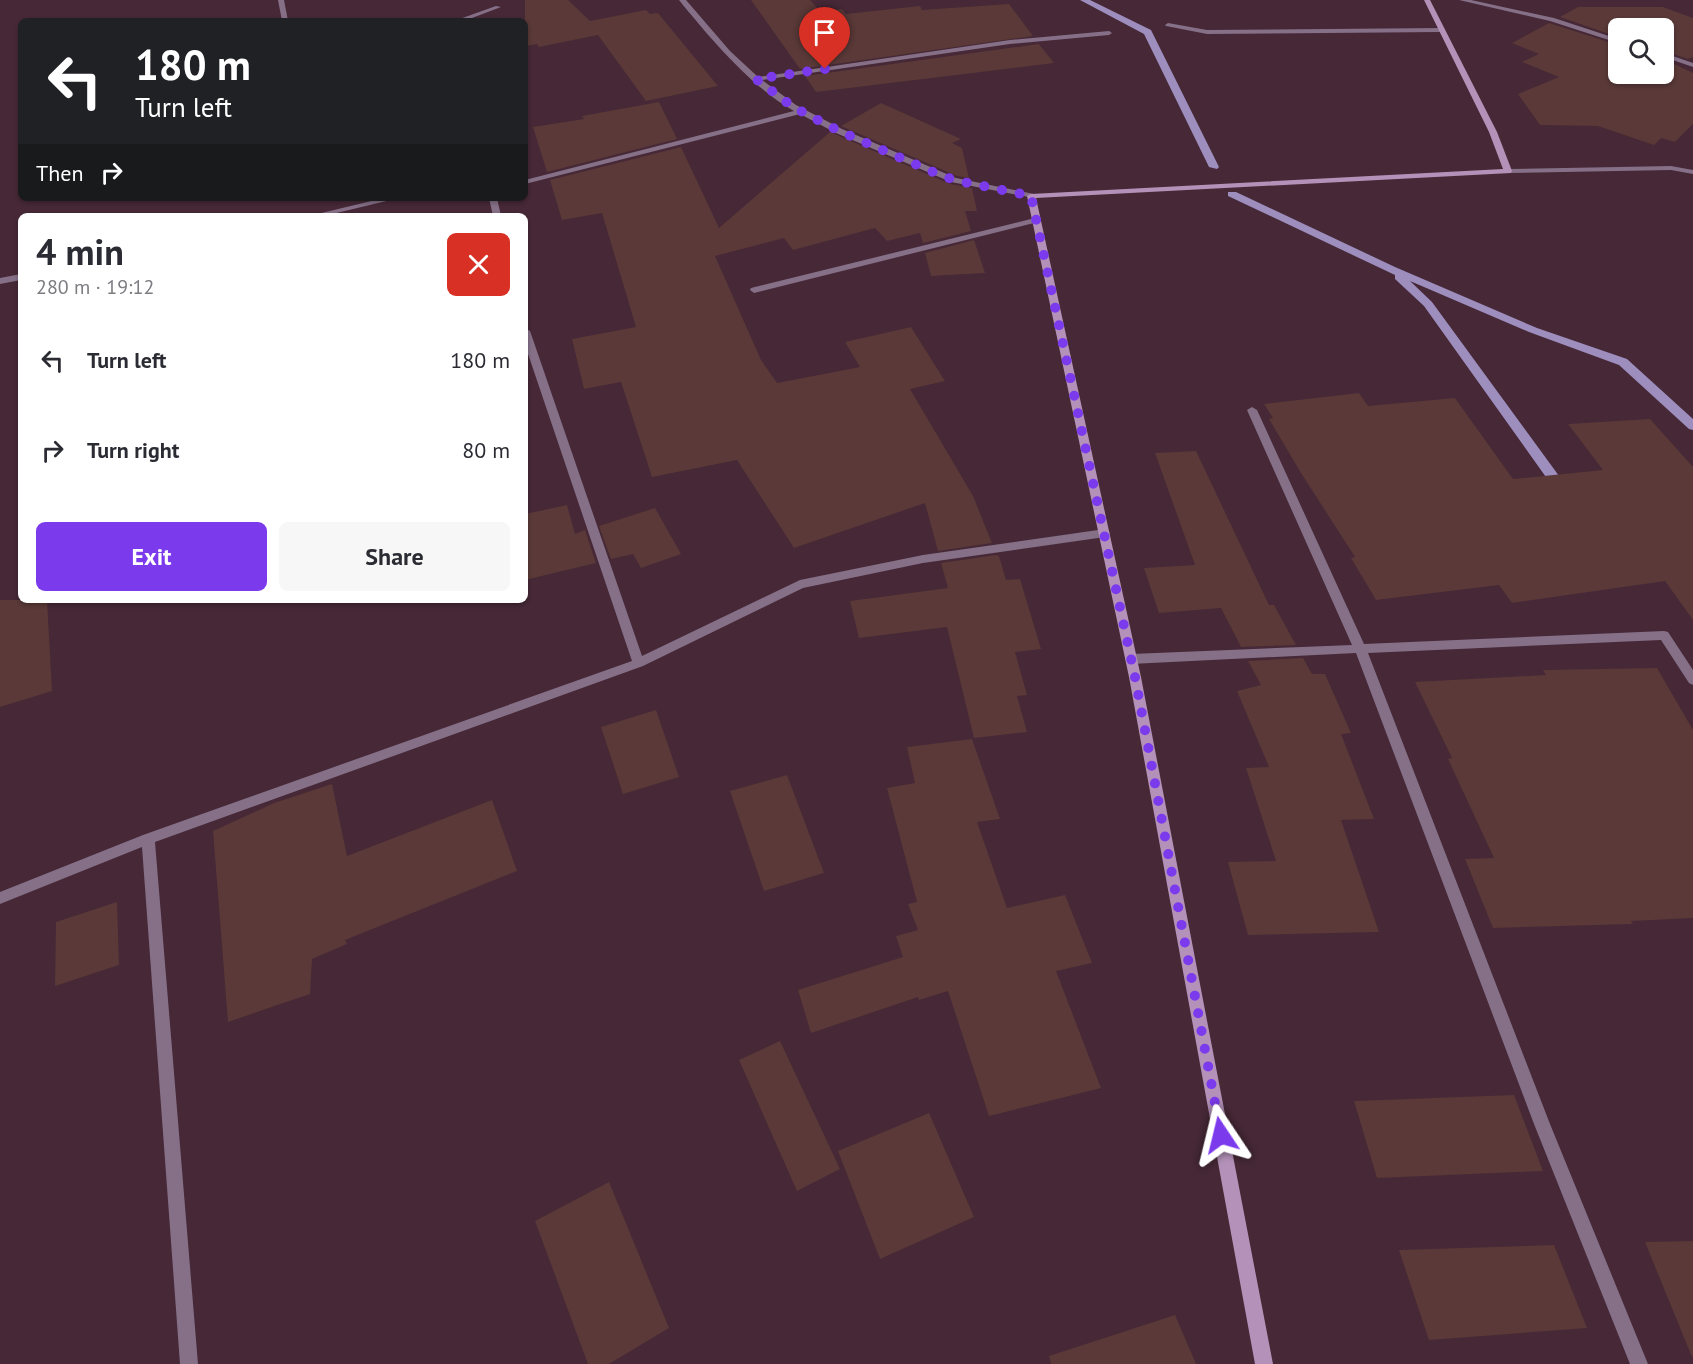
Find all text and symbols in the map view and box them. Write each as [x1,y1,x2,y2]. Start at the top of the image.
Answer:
pin [799,7,850,69]
icon: arrive [808,16,841,49]
map controls [1608,18,1674,84]
button: search [1608,18,1674,84]
text: 180 m [135,37,251,92]
icon: left [36,42,114,120]
text: Turn left [135,90,232,124]
icon: right [95,156,128,189]
text: Then [36,159,83,187]
text: 4 min [36,228,124,275]
button: close [447,233,510,296]
text: 280 m · 19:12 [36,274,154,300]
icon: left [36,344,69,377]
text: Turn left [87,346,167,374]
text: 180 m [450,346,510,374]
icon: right [36,434,69,467]
text: Turn right [87,436,179,464]
text: 80 m [462,436,510,464]
button: Exit [36,522,267,591]
button: Share [279,522,510,591]
position arrow [1189,1103,1253,1167]

